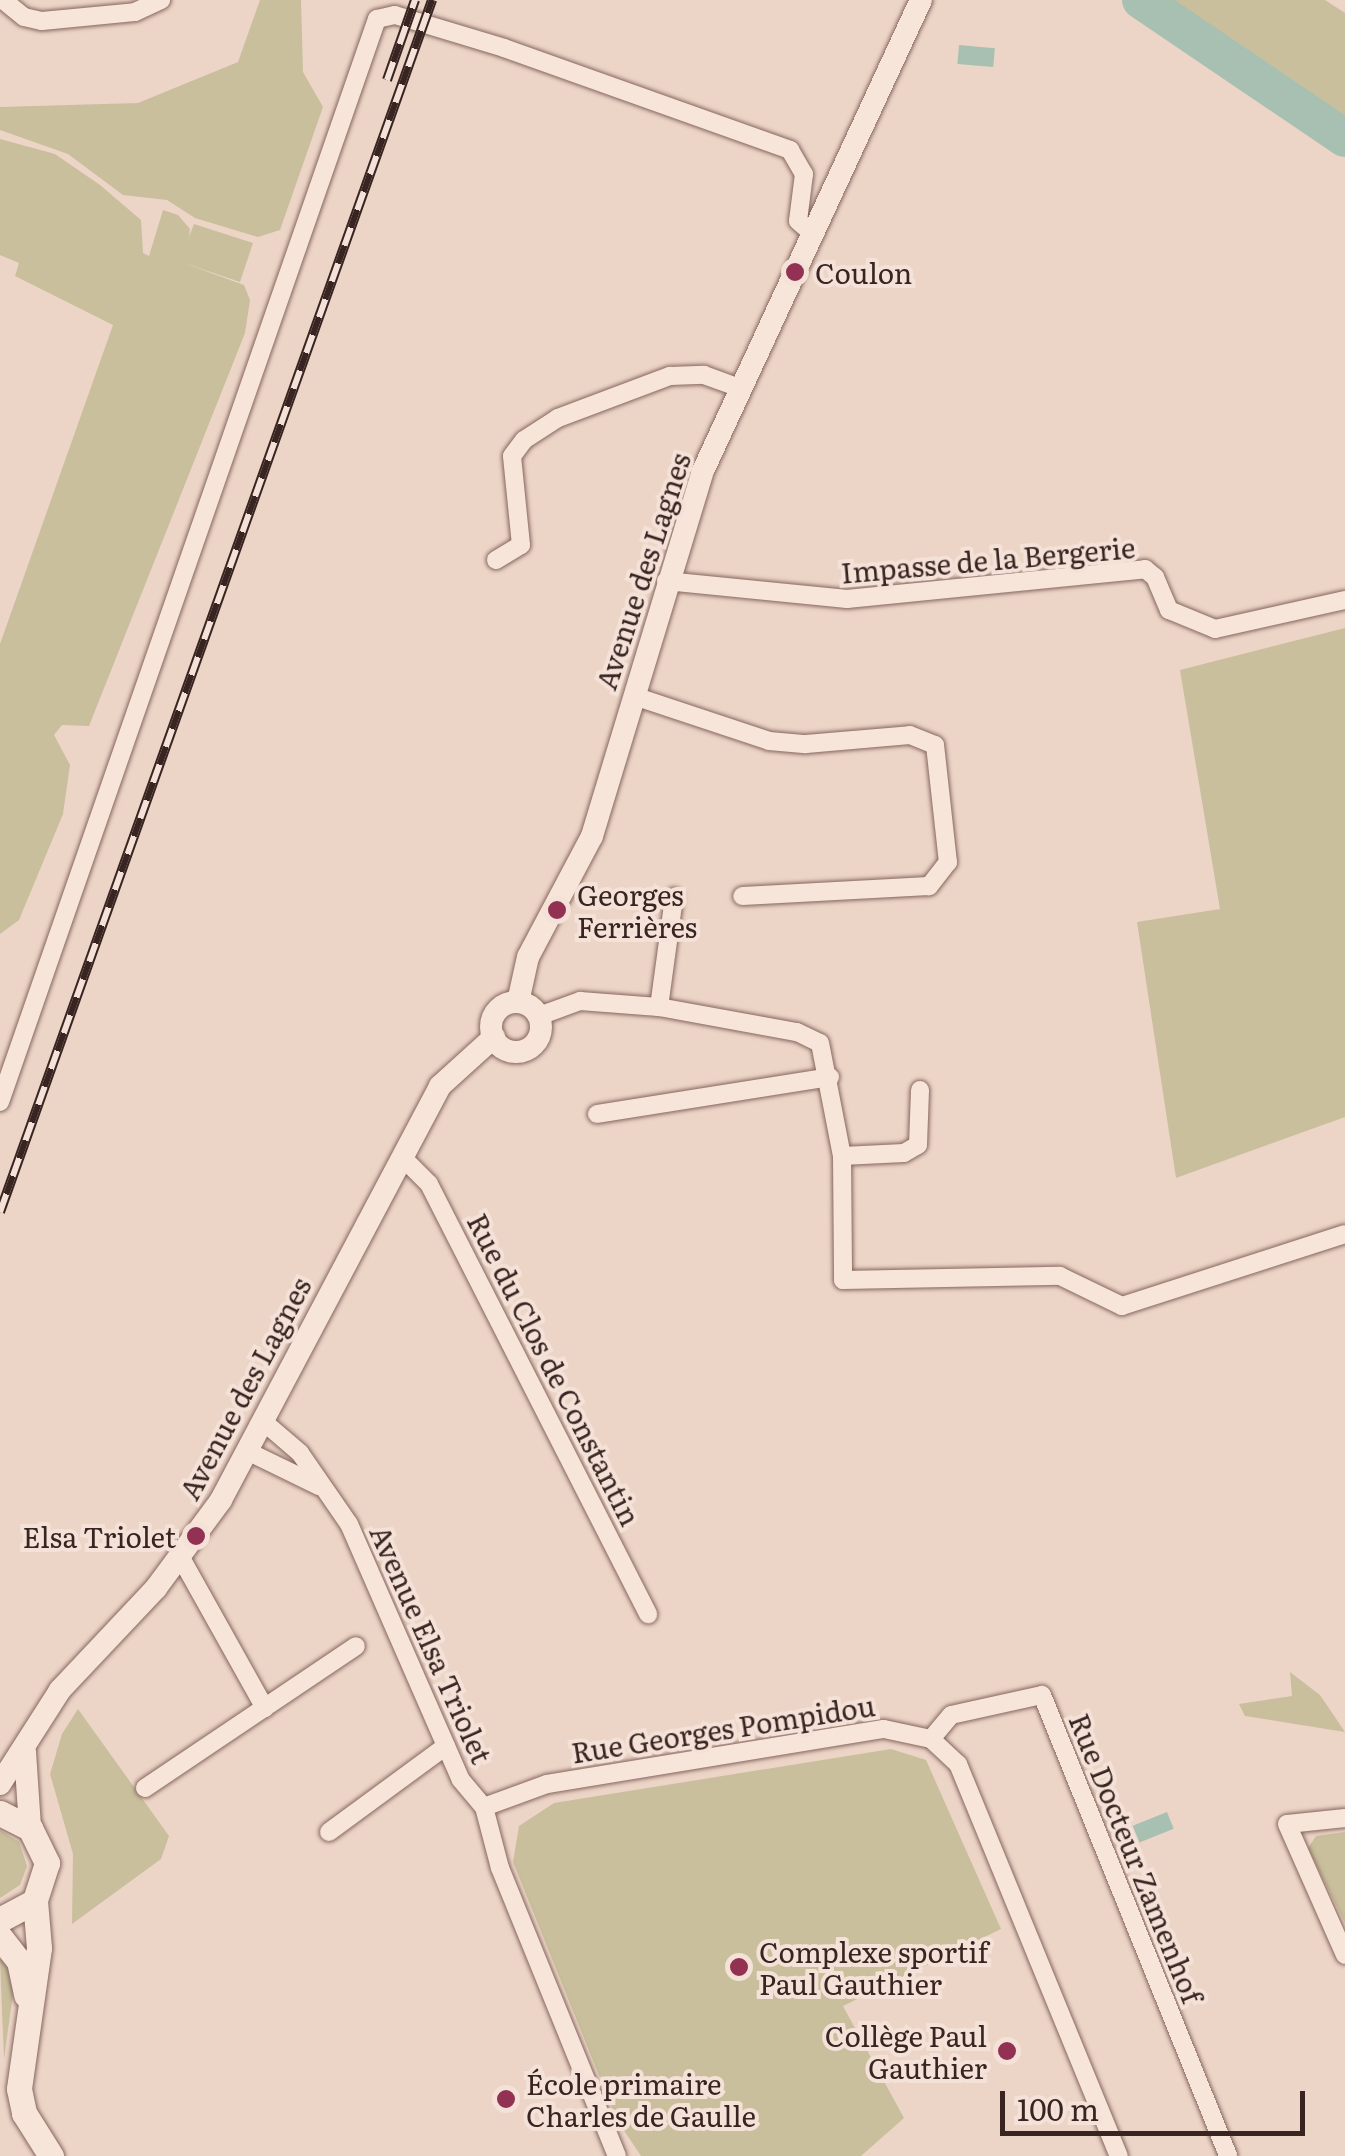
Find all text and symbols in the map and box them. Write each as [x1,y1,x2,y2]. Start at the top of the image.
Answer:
place label: Coulon [815,255,912,289]
marker: Coulon [784,261,806,283]
street label: Avenue des Lagnes [588,448,696,694]
street label: Impasse de la Bergerie [839,529,1137,589]
place label: Georges Ferrières [577,877,697,943]
marker: Georges Ferrières [546,899,568,921]
street label: Rue du Clos de Constantin [462,1207,648,1531]
street label: Avenue des Lagnes [171,1271,317,1505]
place label: Elsa Triolet [23,1519,176,1553]
street label: Avenue Elsa Triolet [364,1520,500,1768]
marker: Elsa Triolet [185,1525,207,1547]
street label: Rue Georges Pompidou [569,1687,877,1769]
street label: Rue Docteur Zamenhof [1063,1708,1211,2008]
place label: Complexe sportif Paul Gauthier [759,1934,988,2000]
marker: Complexe sportif Paul Gauthier [728,1956,750,1978]
place label: Collège Paul Gauthier [825,2018,987,2084]
marker: Collège Paul Gauthier [996,2040,1018,2062]
place label: École primaire Charles de Gaulle [526,2066,756,2132]
scale bar [1005,2071,1310,2133]
text: 100 m [1017,2086,1099,2130]
marker: École primaire Charles de Gaulle [495,2088,517,2110]

